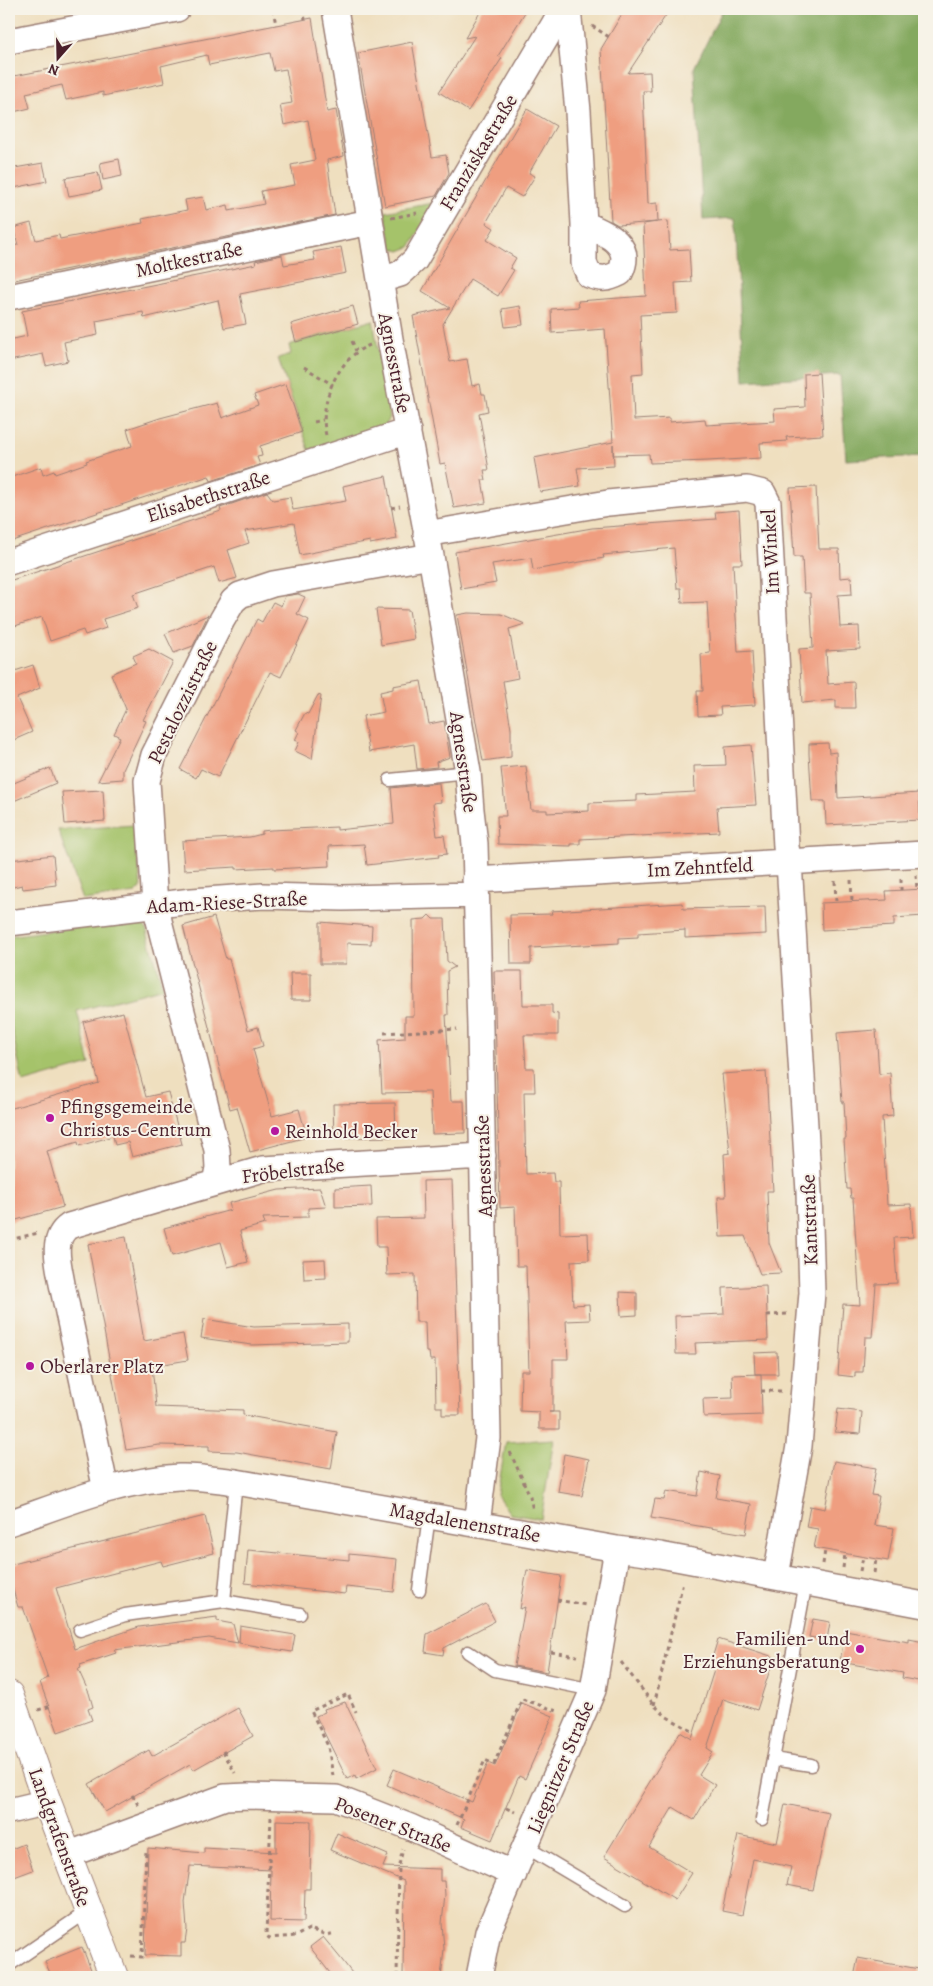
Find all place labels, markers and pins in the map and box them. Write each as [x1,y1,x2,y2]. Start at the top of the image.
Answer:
place label: Pfingsgemeinde Christus-Centrum [60,1093,212,1143]
marker: Pfingsgemeinde Christus-Centrum [44,1112,56,1124]
place label: Reinhold Becker [285,1118,418,1145]
marker: Reinhold Becker [269,1125,281,1137]
place label: Oberlarer Platz [40,1353,164,1380]
marker: Oberlarer Platz [24,1360,36,1372]
place label: Familien- und Erziehungsberatung [683,1625,850,1675]
marker: Familien- und Erziehungsberatung [854,1643,866,1655]

